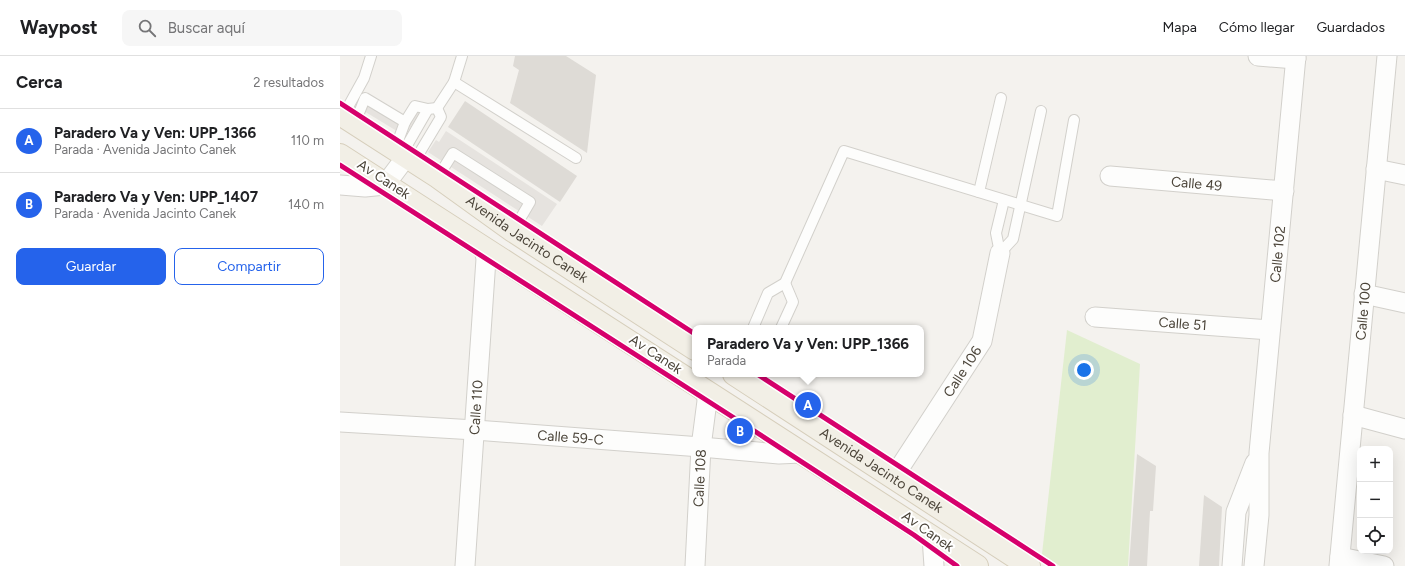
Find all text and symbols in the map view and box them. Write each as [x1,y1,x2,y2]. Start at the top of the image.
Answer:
search box [122,10,402,46]
text: Waypost [20,16,98,39]
icon: search [136,17,158,39]
text: Buscar aquí [168,19,245,37]
text: Mapa [1162,19,1197,36]
text: Cómo llegar [1219,19,1294,36]
text: Guardados [1316,19,1385,36]
text: Cerca [16,72,63,92]
text: 2 resultados [253,75,324,90]
text: Paradero Va y Ven: UPP_1366 [54,124,256,142]
text: A [24,133,34,148]
text: 110 m [291,133,324,148]
text: Parada · Avenida Jacinto Canek [54,142,236,157]
street label: Av Canek [354,156,413,203]
street label: Calle 49 [1170,173,1223,195]
text: Paradero Va y Ven: UPP_1407 [54,188,258,206]
street label: Avenida Jacinto Canek [463,192,591,286]
text: B [25,197,33,212]
text: 140 m [288,197,324,212]
text: Parada · Avenida Jacinto Canek [54,206,236,221]
street label: Calle 102 [1267,225,1289,283]
button: Guardar [16,248,166,285]
button: Compartir [174,248,324,285]
street label: Calle 100 [1352,281,1375,341]
street label: Calle 51 [1158,314,1207,334]
popup [692,325,924,377]
street label: Av Canek [626,331,685,378]
text: Paradero Va y Ven: UPP_1366 [707,335,909,353]
street label: Calle 106 [940,343,985,400]
text: Parada [707,353,746,368]
your location [1074,360,1094,380]
street label: Calle 110 [466,379,487,435]
pin: A [795,390,821,420]
pin: B [727,416,753,446]
street label: Avenida Jacinto Canek [817,424,946,517]
street label: Calle 59-C [537,427,604,449]
map controls [1357,446,1393,554]
button: + [1357,446,1393,482]
street label: Calle 108 [690,449,710,508]
button: − [1357,482,1393,518]
street label: Av Canek [898,507,957,556]
button: locate [1357,518,1393,554]

